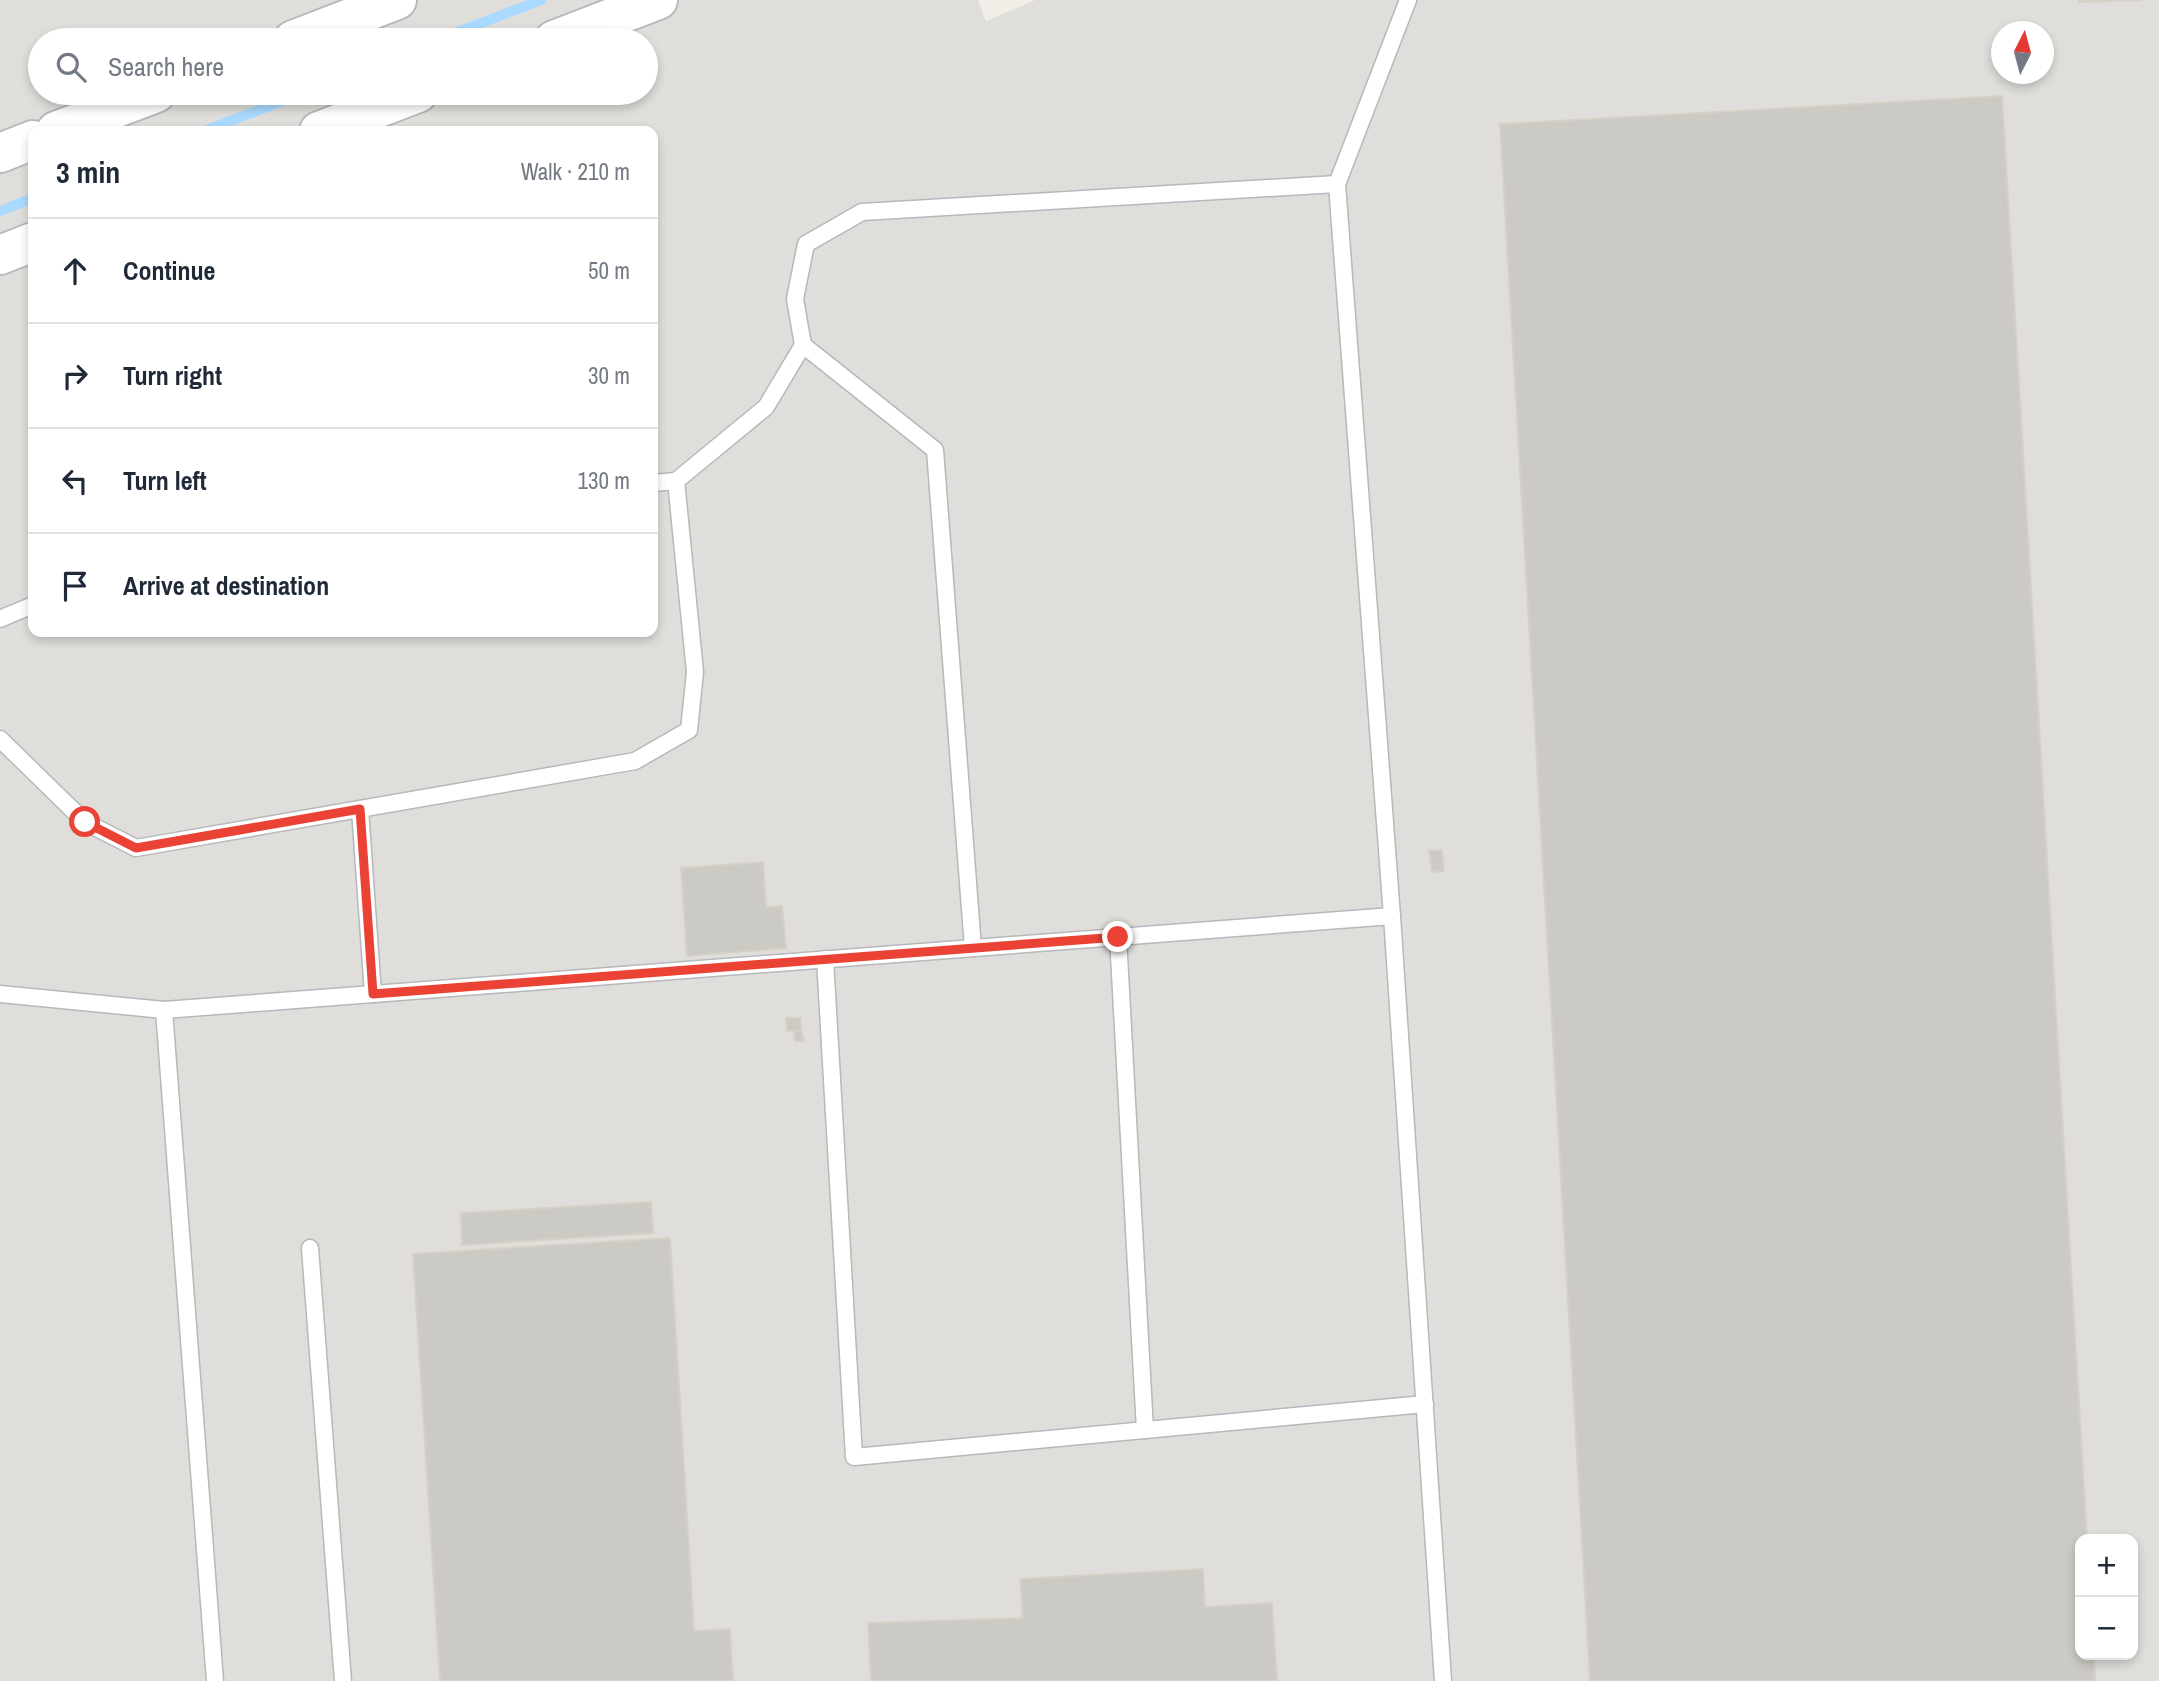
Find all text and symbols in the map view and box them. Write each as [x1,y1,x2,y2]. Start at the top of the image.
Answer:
north arrow [1991,21,2054,84]
search box [28,28,658,105]
icon: search [52,48,90,86]
text: Search here [108,49,224,84]
text: 3 min [56,152,120,192]
text: Walk · 210 m [521,156,630,187]
icon: ahead [56,252,94,290]
text: Continue [123,253,215,288]
text: 50 m [588,255,630,286]
icon: right [56,357,94,395]
text: Turn right [123,358,222,393]
text: 30 m [588,360,630,391]
icon: left [56,462,94,500]
text: Turn left [123,463,207,498]
text: 130 m [578,465,630,496]
icon: arrive [56,567,94,605]
text: Arrive at destination [123,568,329,603]
route start [69,806,100,837]
route end [1102,921,1133,952]
map controls [2075,1534,2138,1660]
button: + [2075,1534,2138,1597]
button: − [2075,1597,2138,1660]

